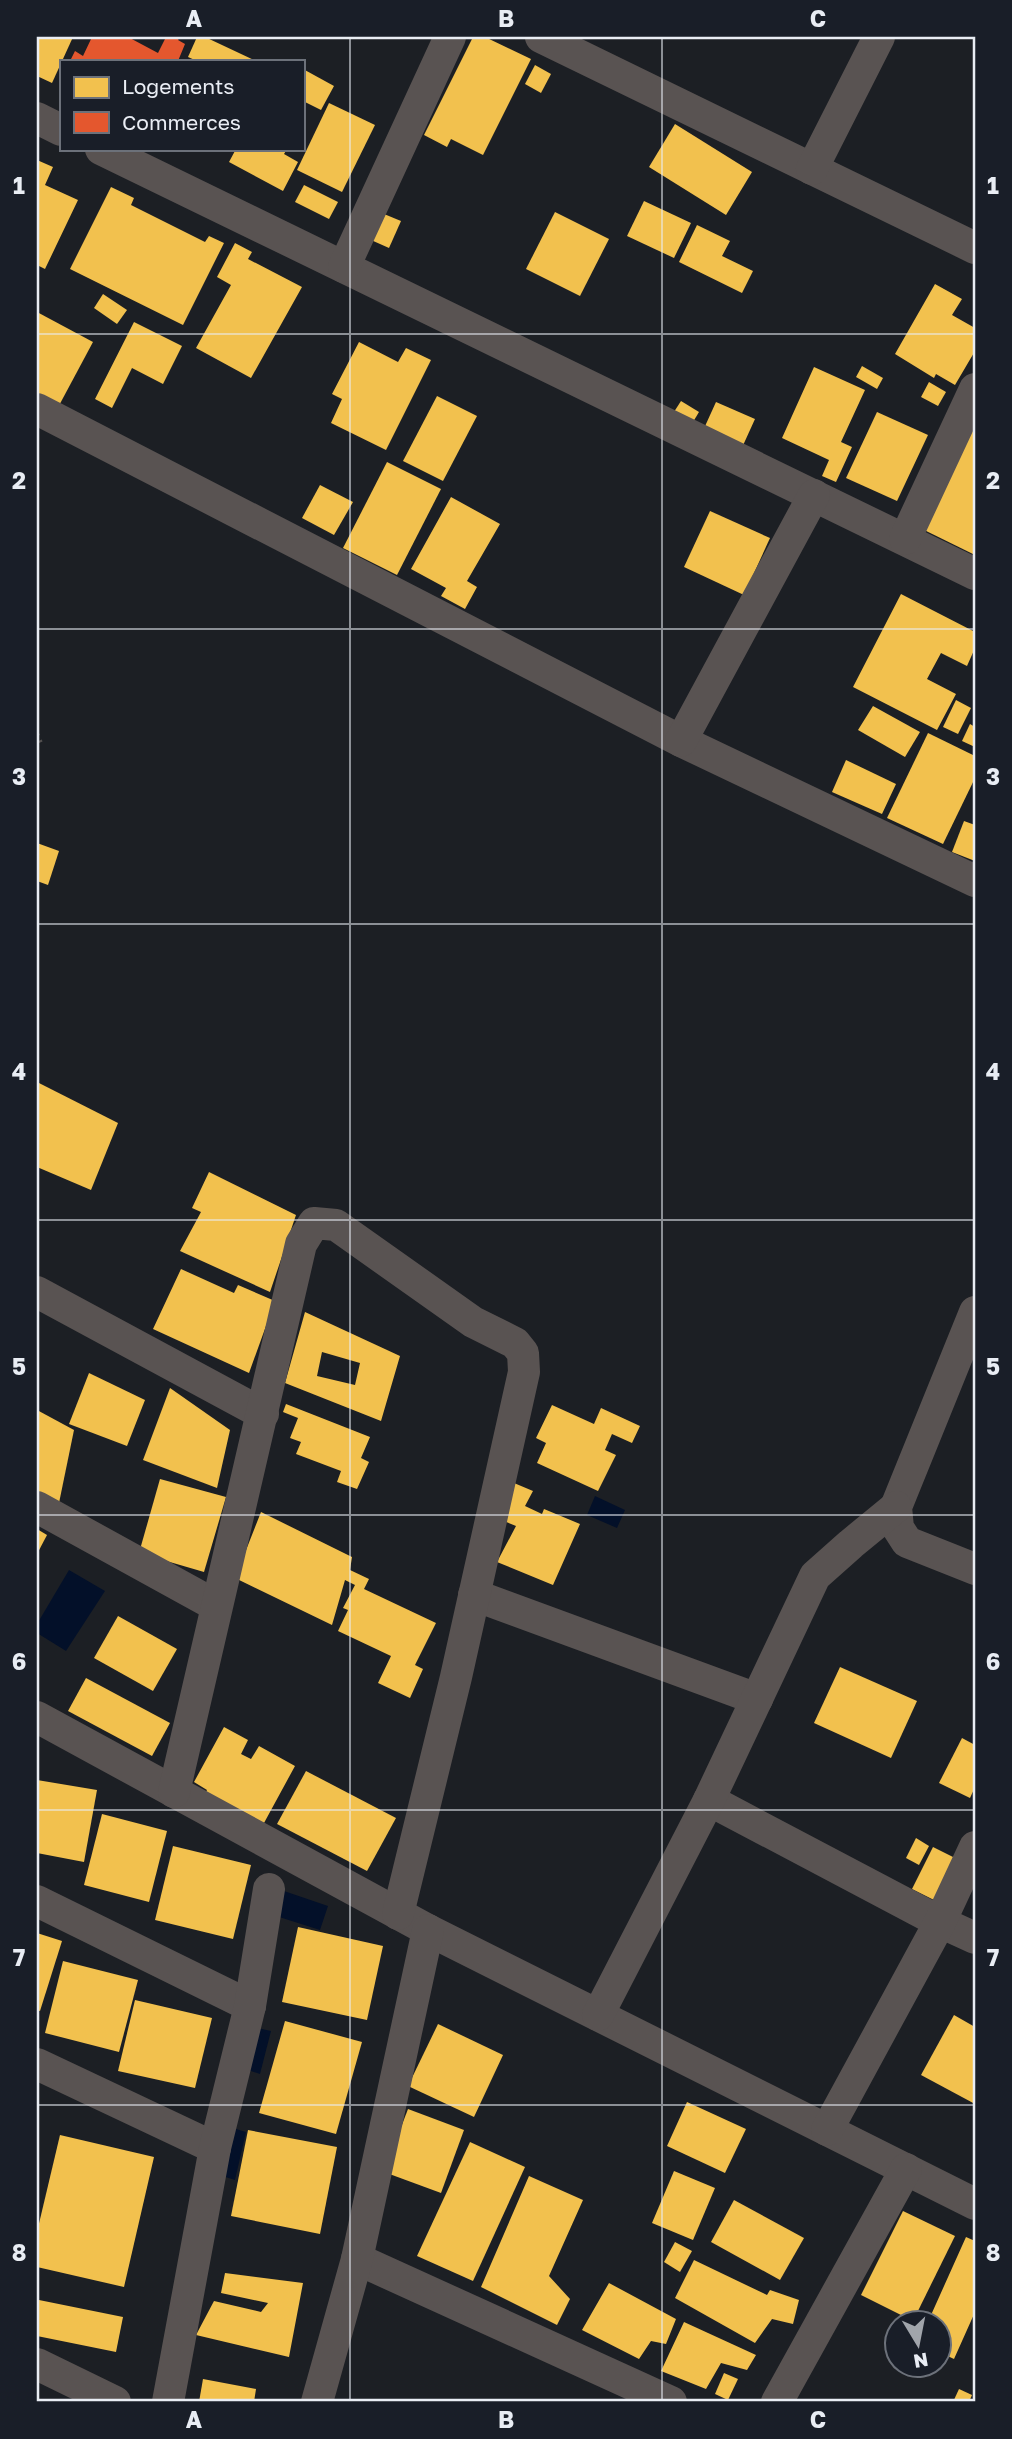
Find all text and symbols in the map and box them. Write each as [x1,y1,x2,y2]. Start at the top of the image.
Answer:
text: A [186,4,203,32]
text: B [498,4,514,32]
text: C [810,4,826,32]
legend [60,60,304,150]
text: Logements [122,73,234,99]
text: Commerces [122,109,241,135]
text: 1 [13,171,25,199]
text: 1 [987,171,999,199]
text: 2 [12,466,26,494]
text: 2 [986,466,1000,494]
text: 3 [12,762,26,790]
text: 3 [986,762,1000,790]
text: 4 [12,1057,26,1085]
text: 4 [986,1057,1000,1085]
text: 5 [12,1352,26,1380]
text: 5 [986,1352,1000,1380]
text: 6 [12,1647,26,1675]
text: 6 [986,1647,1000,1675]
text: 7 [13,1943,25,1971]
text: 7 [987,1943,999,1971]
text: 8 [12,2238,26,2266]
text: 8 [986,2238,1000,2266]
north arrow [883,2310,953,2380]
text: N [912,2349,930,2374]
text: A [186,2405,203,2433]
text: B [498,2405,514,2433]
text: C [810,2405,826,2433]

